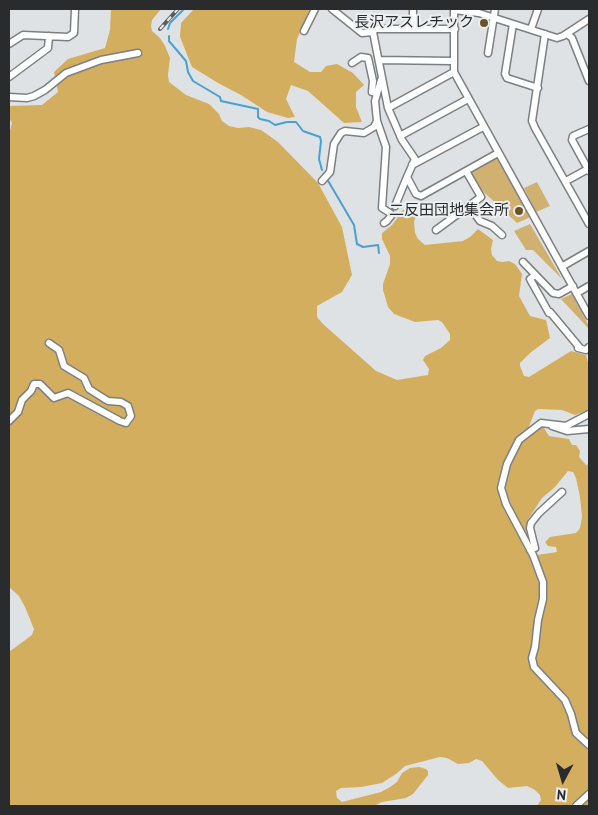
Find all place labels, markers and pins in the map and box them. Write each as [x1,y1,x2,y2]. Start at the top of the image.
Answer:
place label: 長沢アスレチック [354,14,474,32]
marker: 長沢アスレチック [478,17,490,29]
place label: 二反田団地集会所 [389,202,509,220]
marker: 二反田団地集会所 [513,205,525,217]

